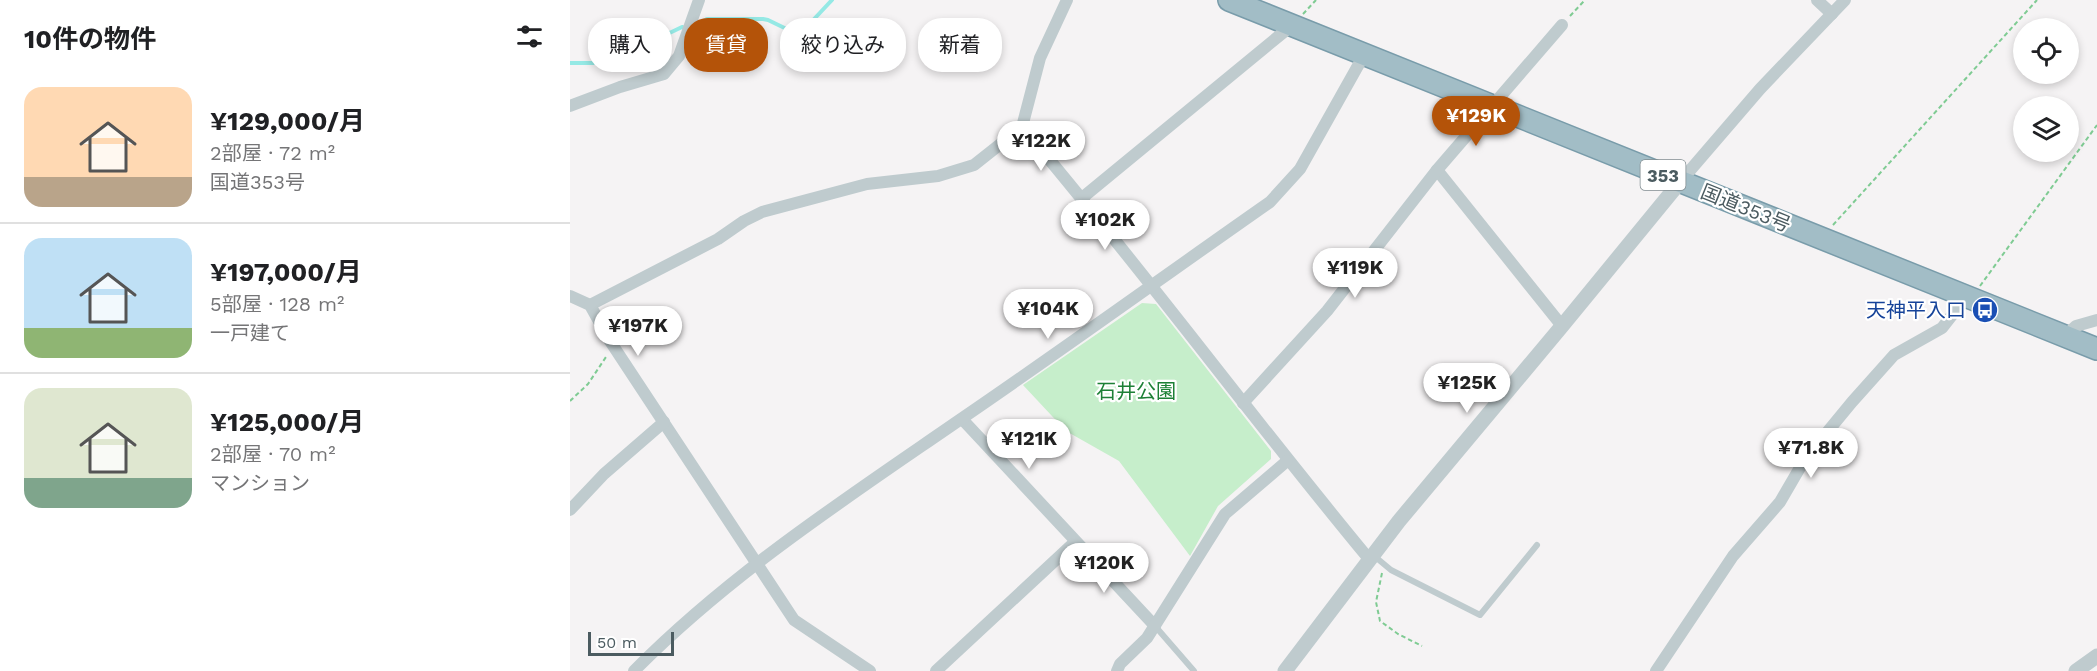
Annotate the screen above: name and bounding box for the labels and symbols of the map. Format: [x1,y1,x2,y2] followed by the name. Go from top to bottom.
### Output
[1434,96,1518,147] pin: ¥129K
[999,121,1083,172] pin: ¥122K
[1640,160,1686,190] road number: 353
[1697,179,1795,237] street label: 国道353号
[1063,200,1147,251] pin: ¥102K
[1313,248,1397,299] pin: ¥119K
[1006,289,1090,340] pin: ¥104K
[1970,295,2000,325] bus stop icon: 天神平入口
[1866,298,1966,322] place label: 天神平入口
[596,306,680,357] pin: ¥197K
[1425,363,1509,414] pin: ¥125K
[1096,379,1176,403] park label: 石井公園
[987,419,1071,470] pin: ¥121K
[1762,428,1860,479] pin: ¥71.8K
[1062,543,1146,594] pin: ¥120K
[588,629,674,656] scale bar

